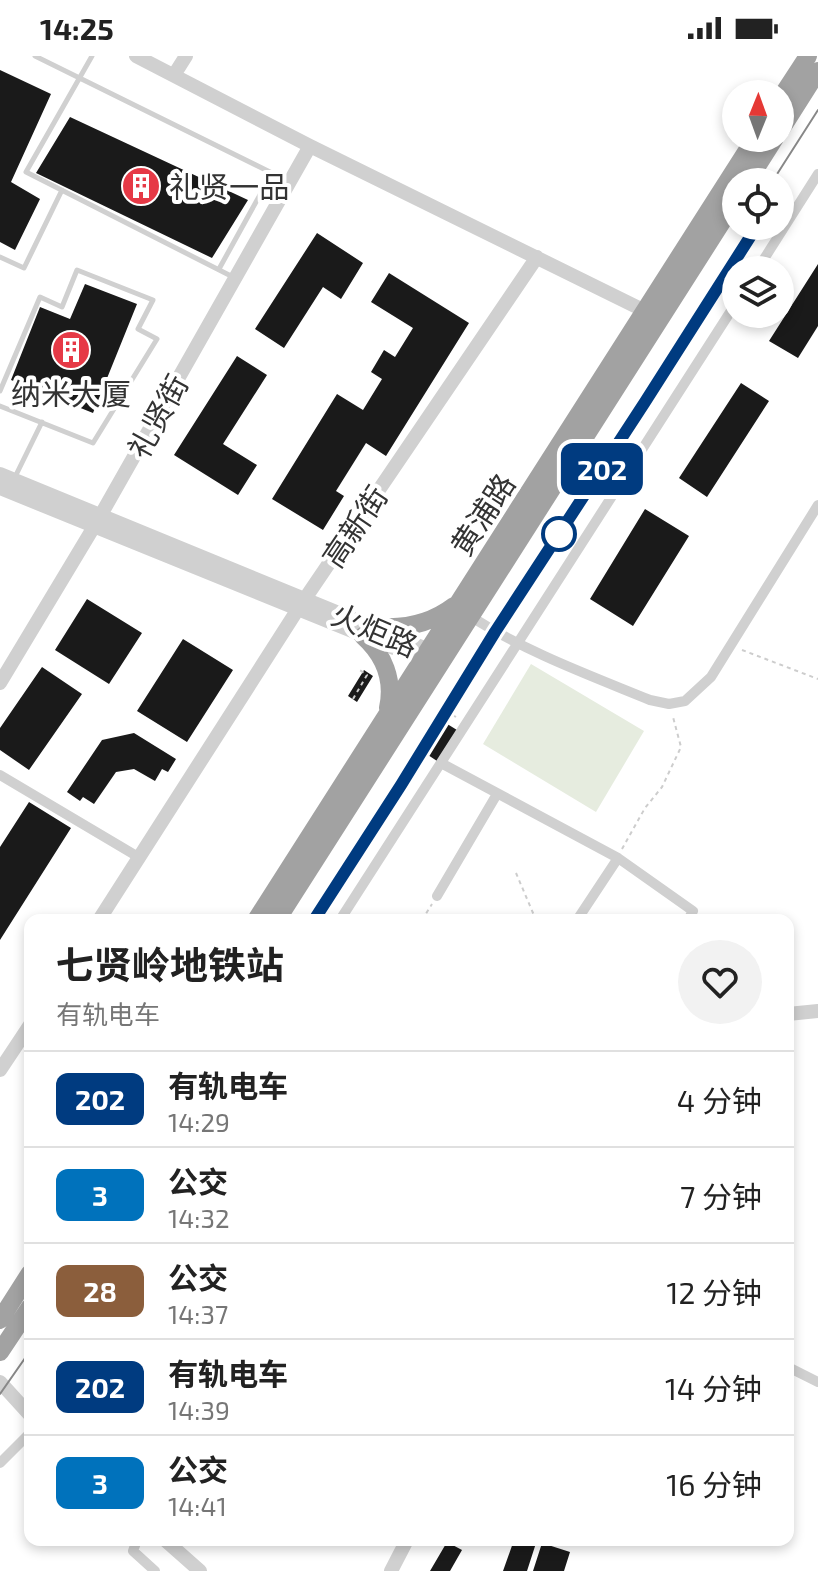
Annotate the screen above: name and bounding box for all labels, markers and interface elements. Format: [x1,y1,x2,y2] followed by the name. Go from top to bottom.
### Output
[40,10,114,46] text: 14:25
[722,80,794,152] north arrow
[722,80,794,328] map controls
[120,165,162,207] building icon: 礼贤一品
[169,168,289,204] place label: 礼贤一品
[722,168,794,240] button: locate
[722,256,794,328] button: layers
[50,329,92,371] building icon: 纳米大厦
[119,368,195,464] street label: 礼贤街
[11,375,131,411] place label: 纳米大厦
[556,443,648,495] line badge: 202
[577,452,627,486] text: 202
[442,466,522,562] street label: 黄浦路
[314,479,394,573] street label: 高新街
[542,517,576,551] unlabelled marker
[327,595,423,663] street label: 火炬路
[678,940,762,1024] button: heart
[56,941,284,987] text: 七贤岭地铁站
[56,998,160,1029] text: 有轨电车
[168,1067,288,1103] text: 有轨电车
[75,1082,125,1116] text: 202
[677,1082,762,1118] text: 4 分钟
[168,1106,230,1137] text: 14:29
[168,1163,228,1199] text: 公交
[92,1178,108,1212] text: 3
[680,1178,762,1214] text: 7 分钟
[168,1202,230,1233] text: 14:32
[168,1259,228,1295] text: 公交
[83,1274,117,1308] text: 28
[667,1274,762,1310] text: 12 分钟
[168,1298,228,1329] text: 14:37
[168,1355,288,1391] text: 有轨电车
[75,1370,125,1404] text: 202
[665,1370,762,1406] text: 14 分钟
[168,1394,230,1425] text: 14:39
[168,1451,228,1487] text: 公交
[92,1466,108,1500] text: 3
[666,1466,762,1502] text: 16 分钟
[168,1490,227,1521] text: 14:41

